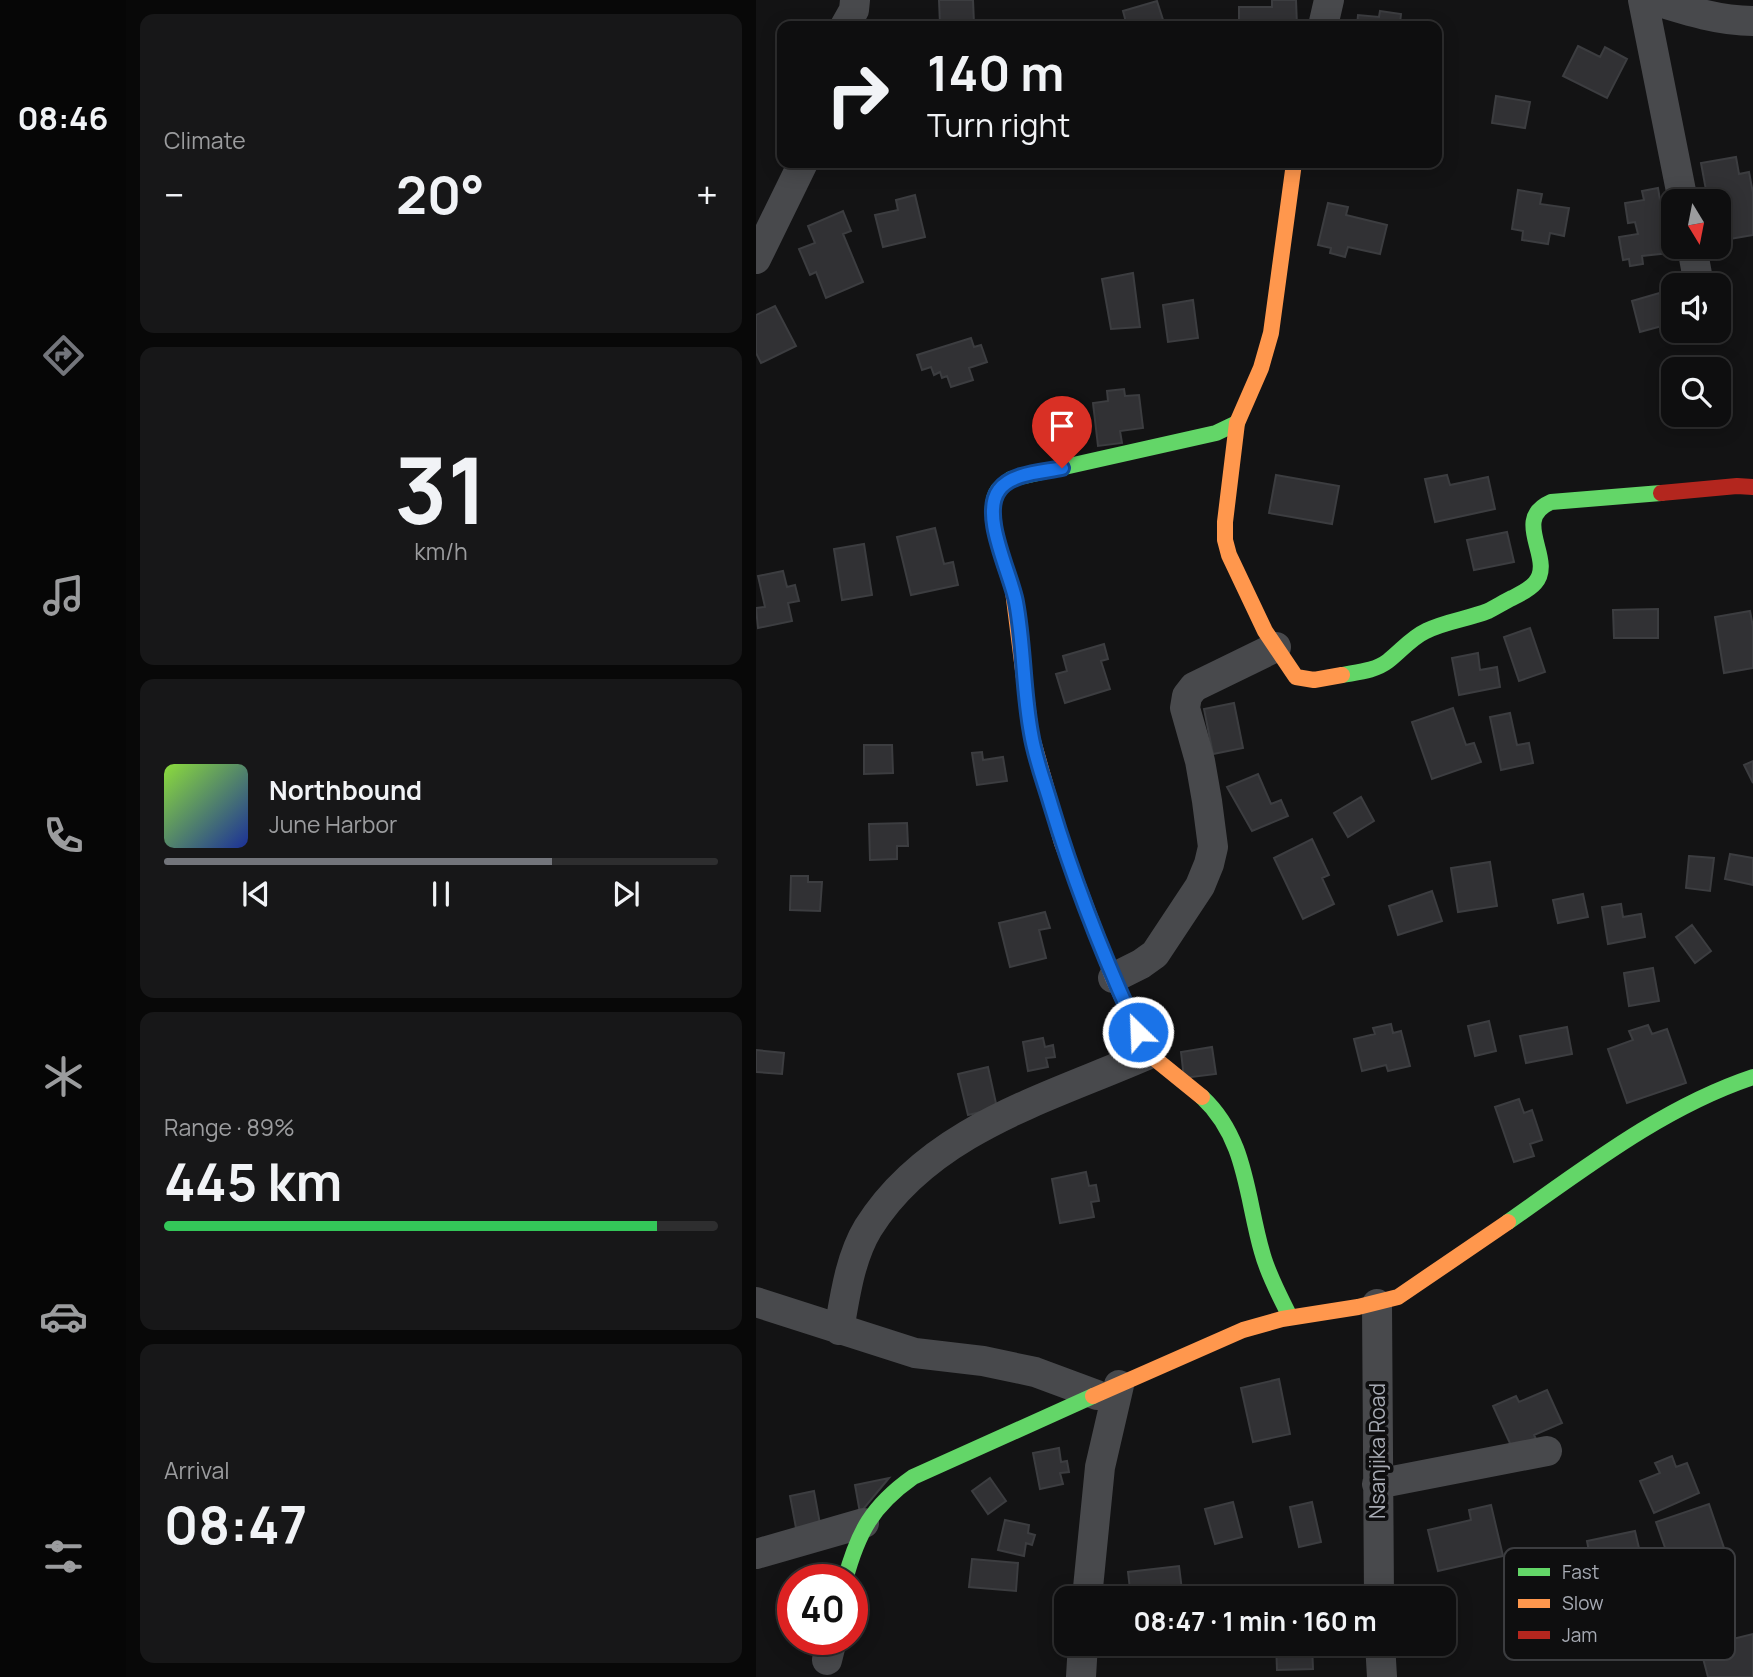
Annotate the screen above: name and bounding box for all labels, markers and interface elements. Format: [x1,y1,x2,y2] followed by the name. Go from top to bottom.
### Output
[927,39,1064,106] text: 140 m
[812,49,903,140] icon: right
[18,96,108,140] text: 08:46
[927,103,1070,147] text: Turn right
[164,124,246,156] text: Climate
[396,159,485,230] text: 20°
[164,168,185,220] text: −
[696,168,718,220] text: +
[1661,189,1731,259] north arrow
[1661,189,1731,427] map controls
[1661,273,1731,343] button: sound
[39,331,88,380] icon: directions
[1661,357,1731,427] button: search
[1032,396,1092,468] pin
[1043,407,1081,445] icon: arrive
[395,427,487,551] text: 31
[414,535,468,567] text: km/h
[39,571,88,620] icon: music
[269,772,422,808] text: Northbound
[269,808,397,840] text: June Harbor
[39,811,88,860] icon: phone
[237,875,275,913] icon: previous
[422,875,460,913] icon: pause
[607,875,645,913] icon: next
[1101,995,1175,1069] position arrow
[39,1052,88,1101] icon: climate
[164,1111,295,1143] text: Range · 89%
[164,1146,342,1217] text: 445 km
[39,1292,88,1341] icon: car
[1363,1383,1391,1519] street label: Nsanjika Road
[164,1454,230,1486] text: Arrival
[164,1489,307,1560] text: 08:47
[39,1532,88,1581] icon: filters
[1504,1548,1735,1660] legend
[1562,1559,1599,1585] text: Fast
[777,1564,868,1655] speed limit sign: 40
[1562,1590,1604,1616] text: Slow
[1133,1603,1377,1639] text: 08:47 · 1 min · 160 m
[1562,1622,1597,1648] text: Jam

